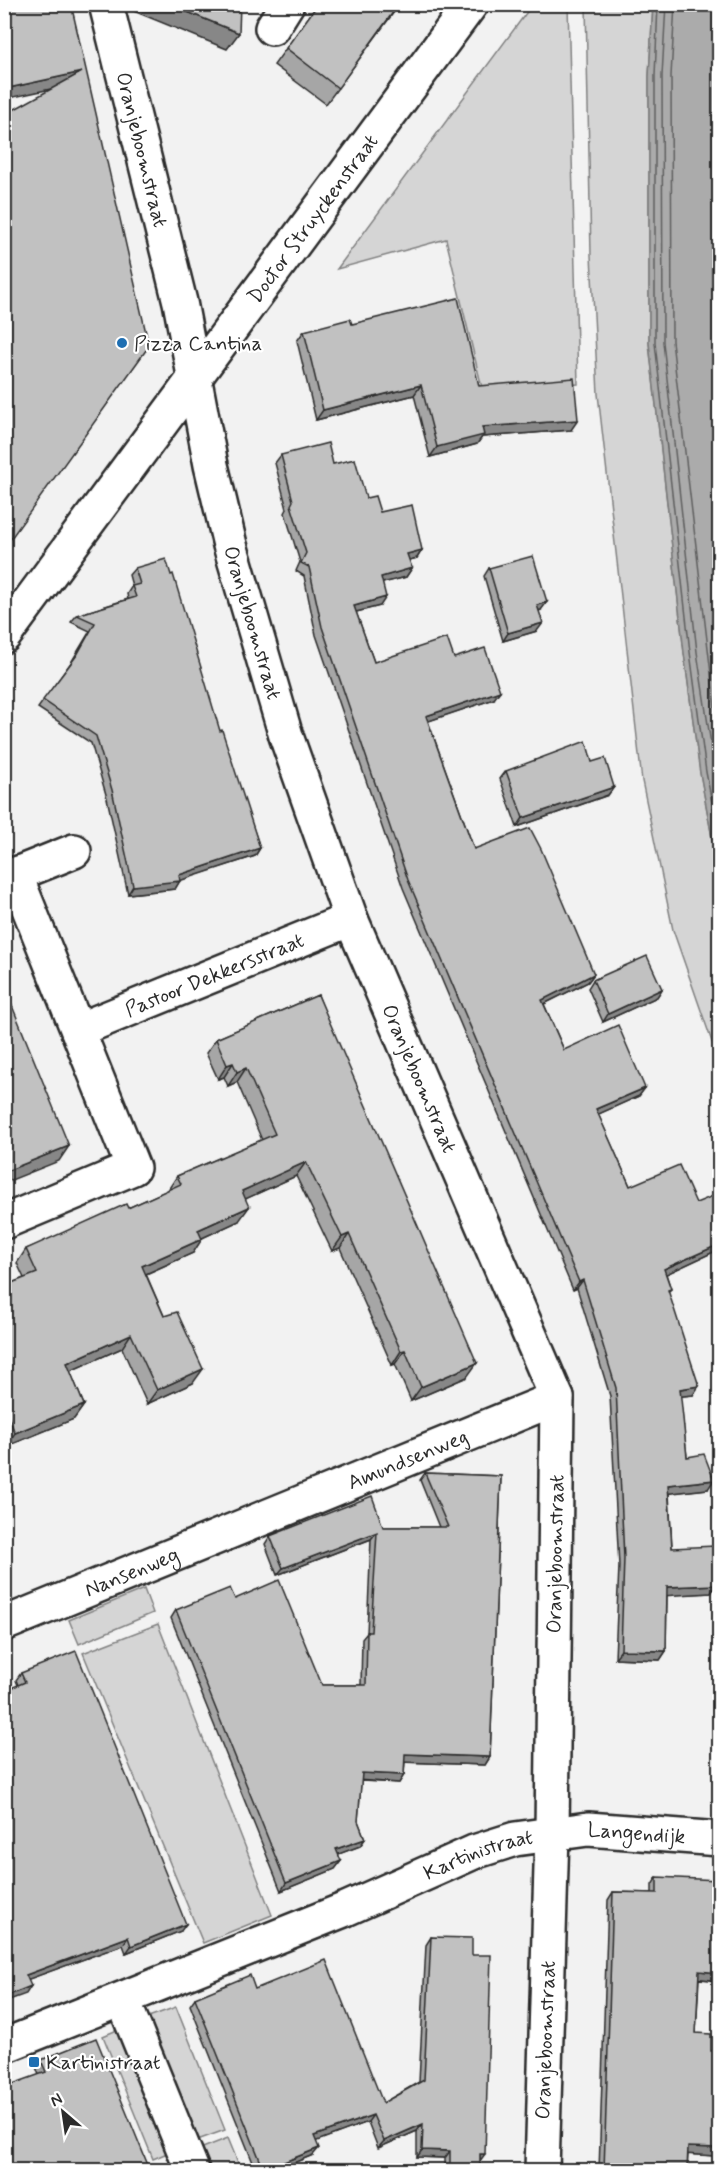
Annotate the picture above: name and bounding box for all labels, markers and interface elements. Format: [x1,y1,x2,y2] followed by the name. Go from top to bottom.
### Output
[108,69,174,231] street label: Oranjeboomstraat
[241,129,385,310] street label: Doctor Struyckenstraat
[134,330,262,358] place label: Pizza Cantina
[115,336,129,350] marker: Pizza Cantina
[216,543,288,703] street label: Oranjeboomstraat
[121,927,308,1024] street label: Pastoor Dekkersstraat
[374,1000,463,1158] street label: Oranjeboomstraat
[343,1423,473,1497] street label: Amundsenweg
[541,1474,571,1634] street label: Oranjeboomstraat
[81,1541,184,1604] street label: Nansenweg
[587,1816,687,1851] street label: Langendijk
[419,1824,535,1888] street label: Kartinistraat
[529,1960,563,2120] street label: Oranjeboomstraat
[46,2049,161,2077] place label: Kartinistraat
[27,2055,41,2069] marker: Kartinistraat
[33,2082,93,2142] north arrow
[47,2088,66,2112] text: N

